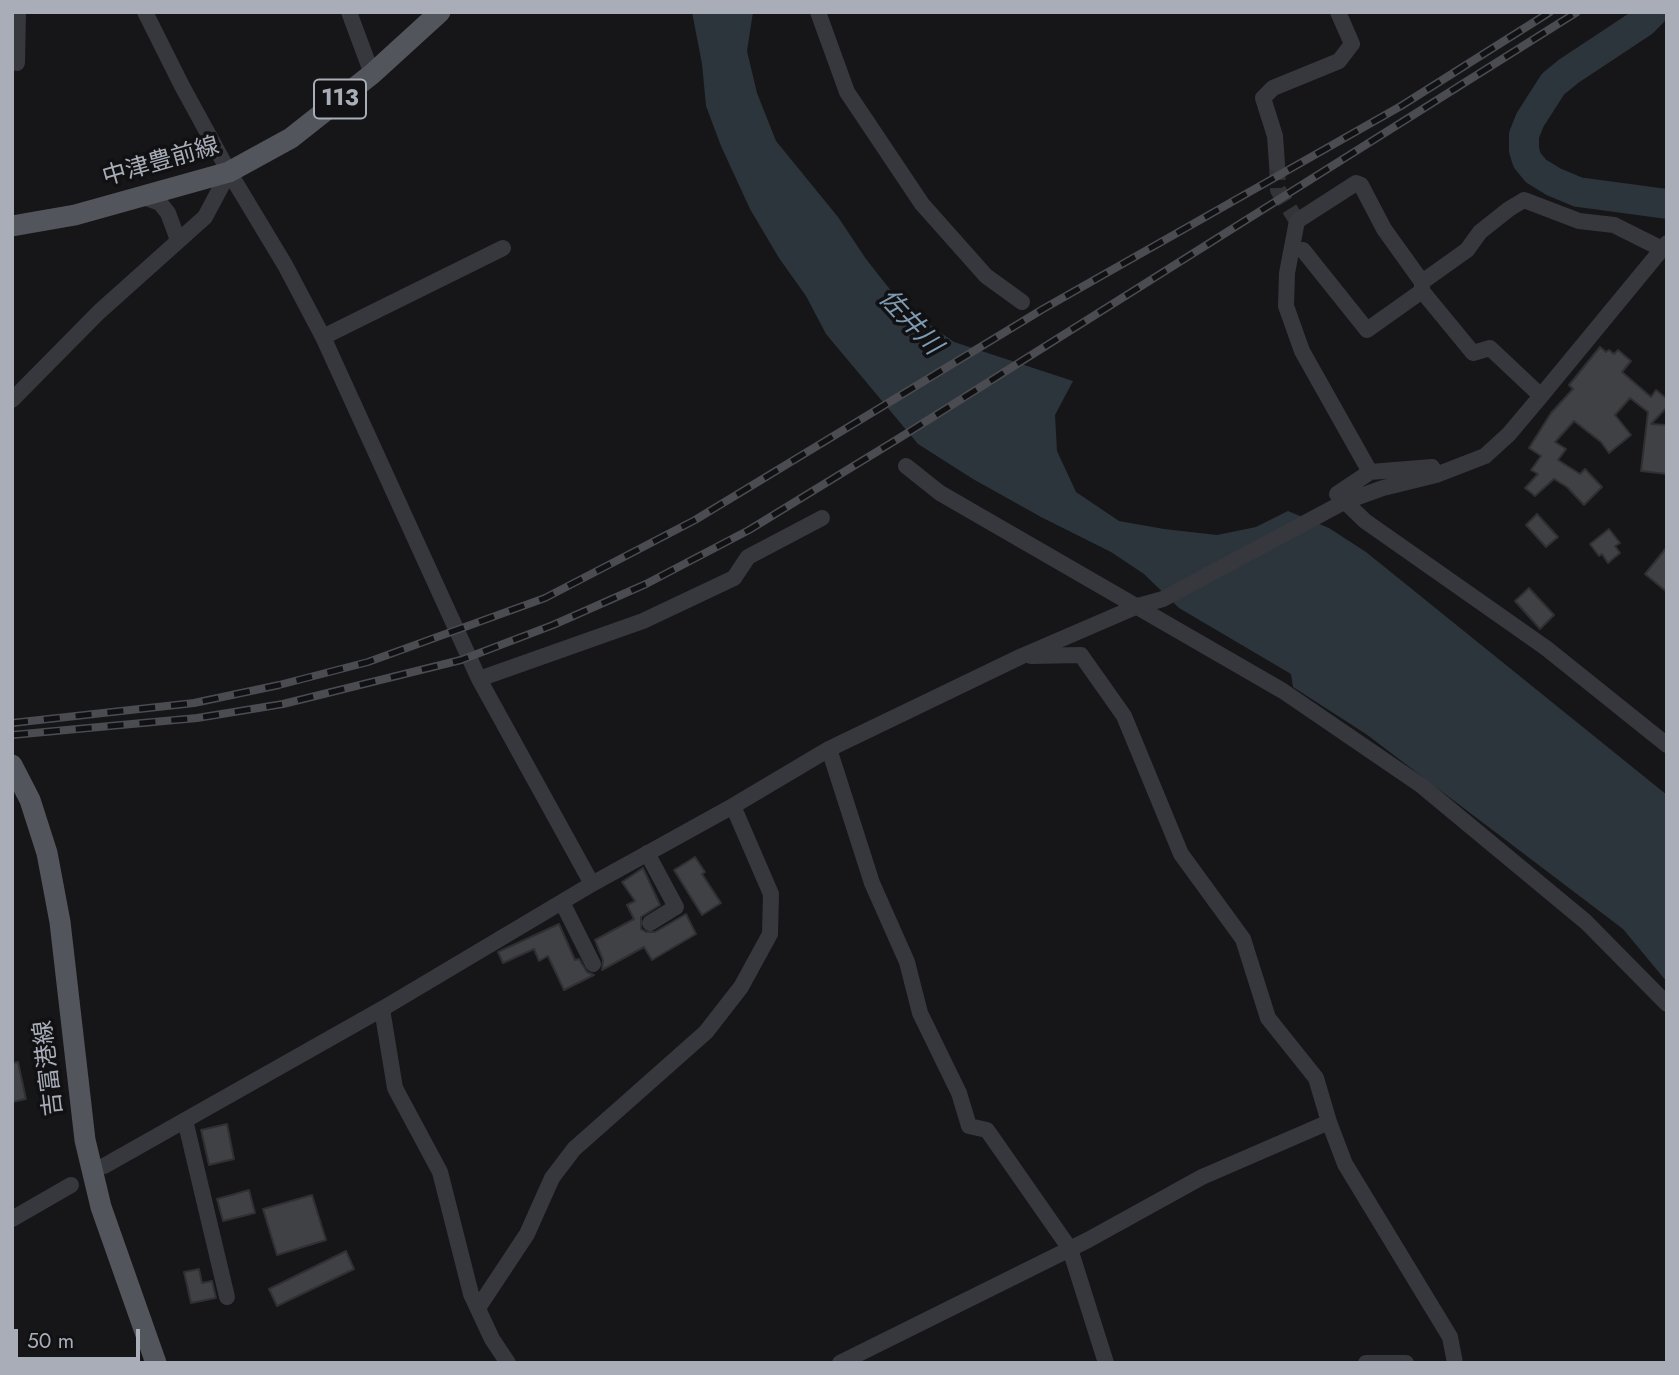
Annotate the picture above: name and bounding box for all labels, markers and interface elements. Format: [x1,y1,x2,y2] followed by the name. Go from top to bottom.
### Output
[314,80,366,118] road number: 113
[99,133,223,193] street label: 中津豊前線
[871,284,947,362] water label: 佐井川
[30,1019,70,1117] street label: 吉富港線
[18,1316,144,1360] scale bar
[27,1326,74,1356] text: 50 m

